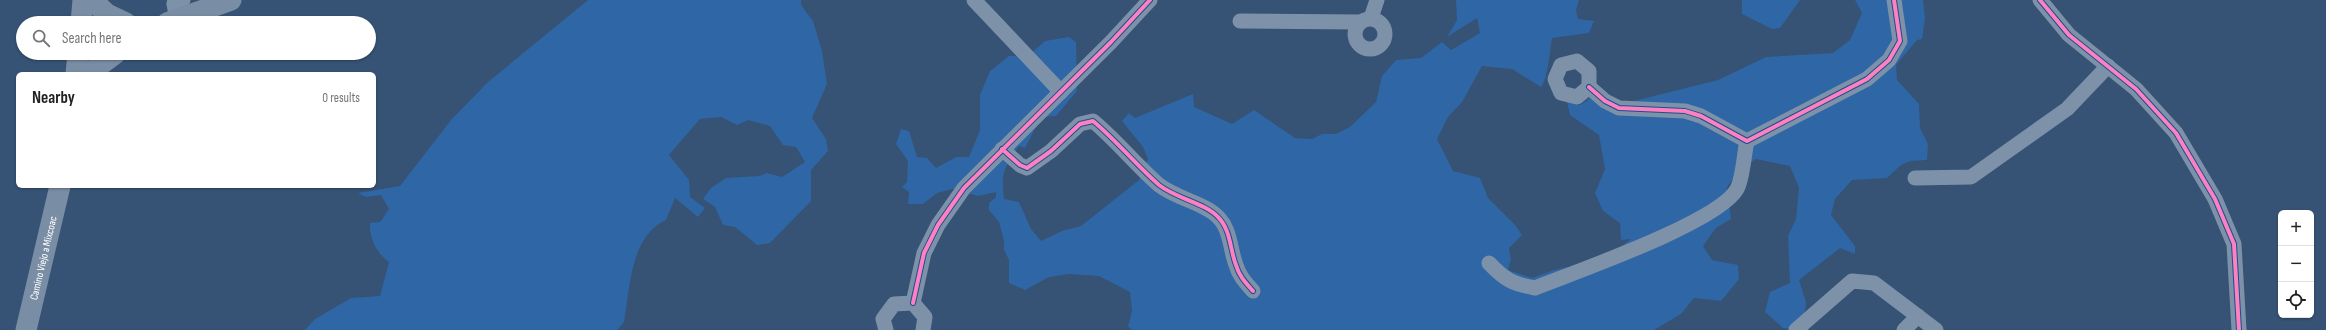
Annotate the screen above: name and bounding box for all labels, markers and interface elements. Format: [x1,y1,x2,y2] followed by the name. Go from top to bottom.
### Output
[16,16,376,60] search box
[30,27,52,49] icon: search
[62,29,122,48] text: Search here
[32,88,75,108] text: Nearby
[322,90,360,106] text: 0 results
[2278,210,2314,318] map controls
[2278,210,2314,246] button: +
[27,215,59,301] street label: Camino Viejo a Mixcoac
[2278,246,2314,282] button: −
[2278,282,2314,318] button: locate

